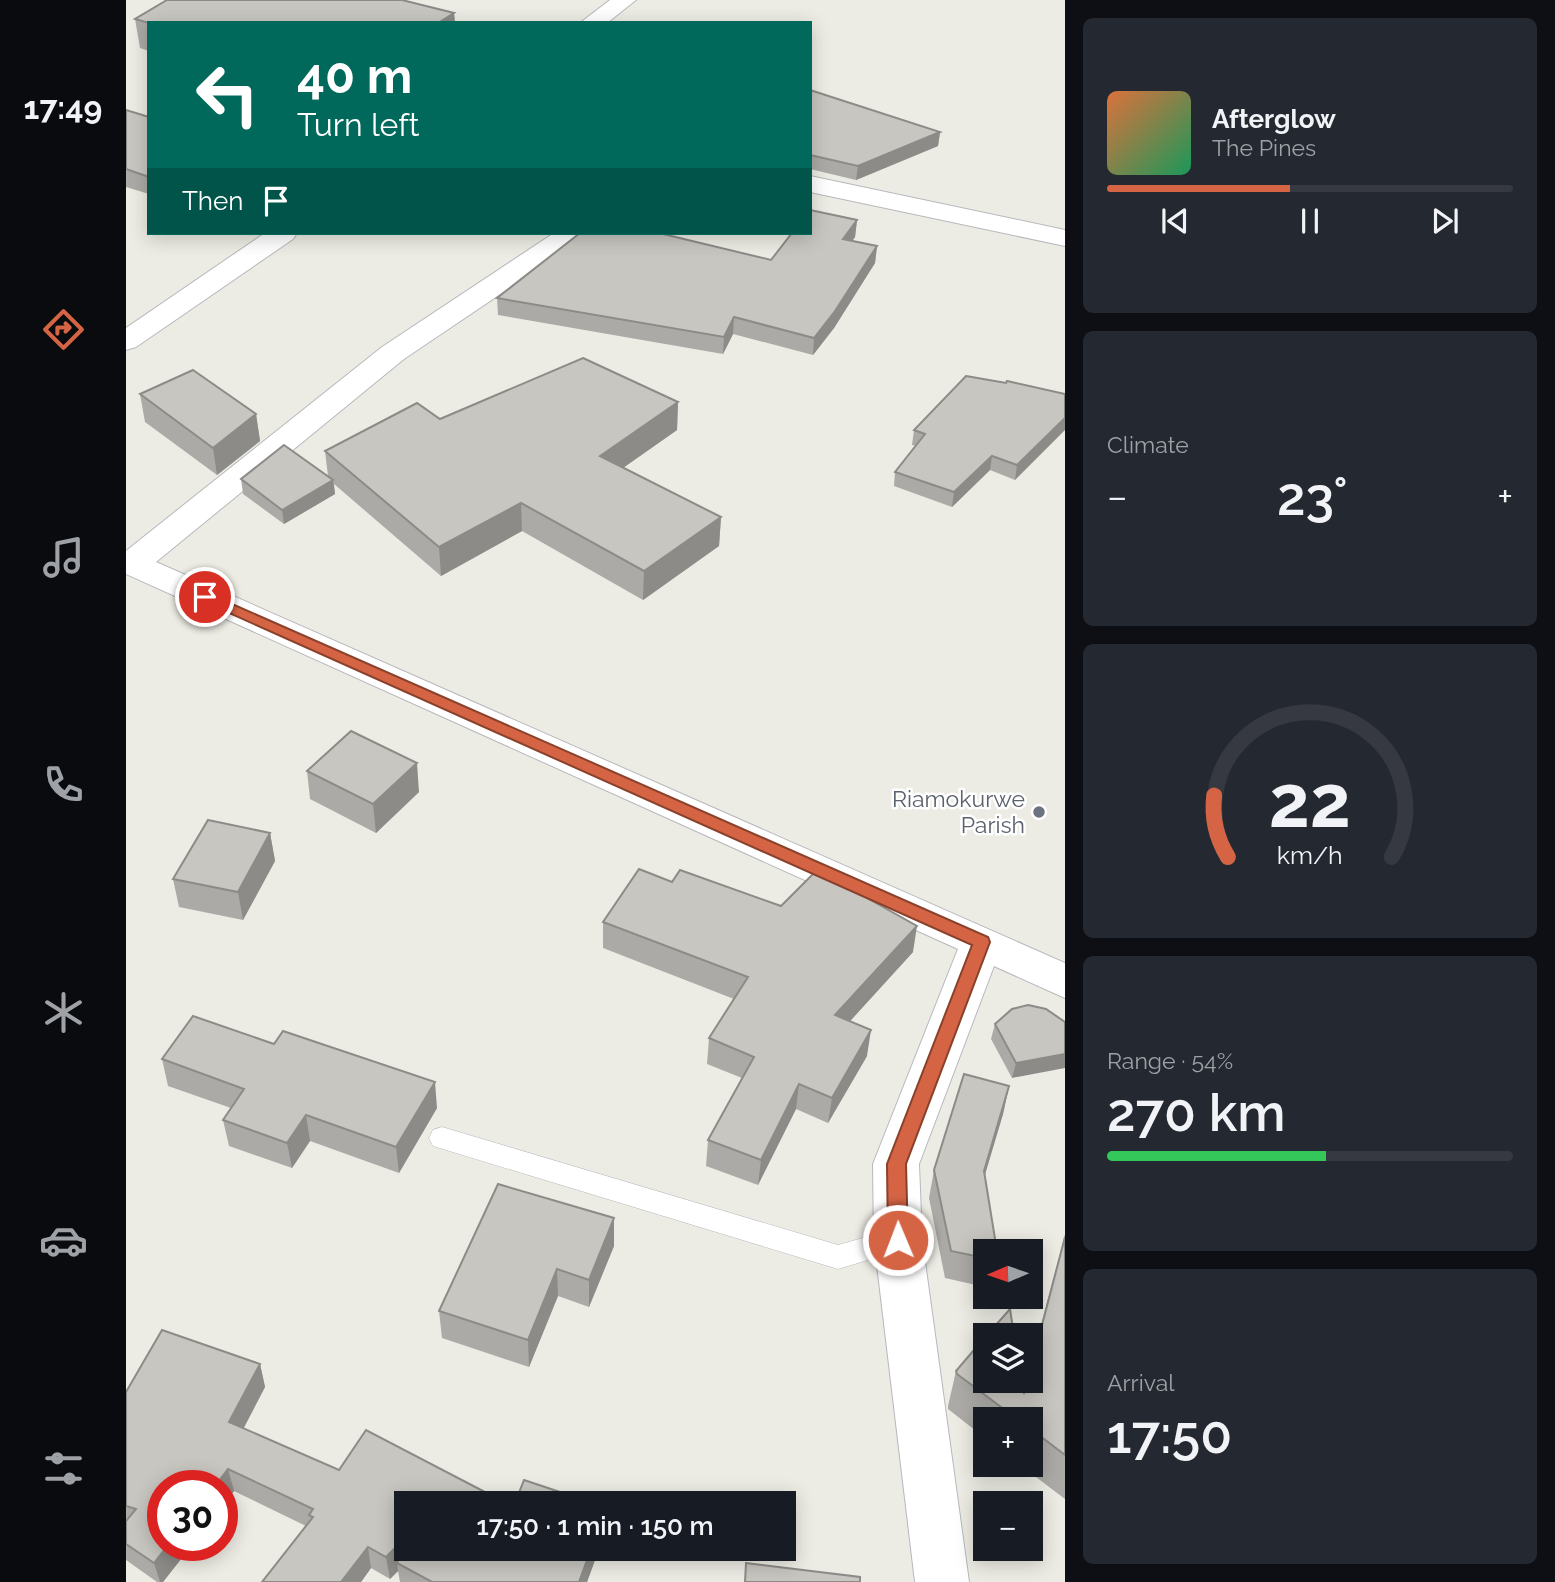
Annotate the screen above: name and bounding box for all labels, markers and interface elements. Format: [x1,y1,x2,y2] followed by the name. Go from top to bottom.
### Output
[297,47,412,104] text: 40 m
[182,49,273,140] icon: left
[24,89,102,126] text: 17:49
[1212,104,1336,134] text: Afterglow
[297,106,419,143] text: Turn left
[1212,134,1316,161] text: The Pines
[257,182,295,220] icon: arrive
[182,186,243,216] text: Then
[1156,202,1194,240] icon: previous
[1291,202,1329,240] icon: pause
[1426,202,1464,240] icon: next
[39,305,88,354] icon: directions
[1107,431,1189,458] text: Climate
[1277,466,1348,527] text: 23°
[1107,474,1127,519] text: −
[1497,474,1513,519] text: +
[39,533,88,582] icon: music
[175,567,235,627] pin
[186,578,224,616] icon: arrive
[1269,759,1351,844] text: 22
[39,760,88,809] icon: phone
[892,785,1025,838] place label: Riamokurwe Parish
[1031,804,1047,820] marker: Riamokurwe Parish
[1277,840,1343,870] text: km/h
[39,988,88,1037] icon: climate
[1107,1047,1233,1074] text: Range · 54%
[1107,1082,1286,1143] text: 270 km
[861,1203,935,1277] position arrow
[39,1216,88,1265] icon: car
[973,1239,1043,1309] north arrow
[973,1239,1043,1561] map controls
[973,1323,1043,1393] button: layers
[1107,1369,1174,1396] text: Arrival
[1107,1404,1232,1465] text: 17:50
[973,1407,1043,1477] button: +
[39,1444,88,1493] icon: filters
[147,1470,238,1561] speed limit sign: 30
[973,1491,1043,1561] button: −
[477,1511,714,1541] text: 17:50 · 1 min · 150 m

